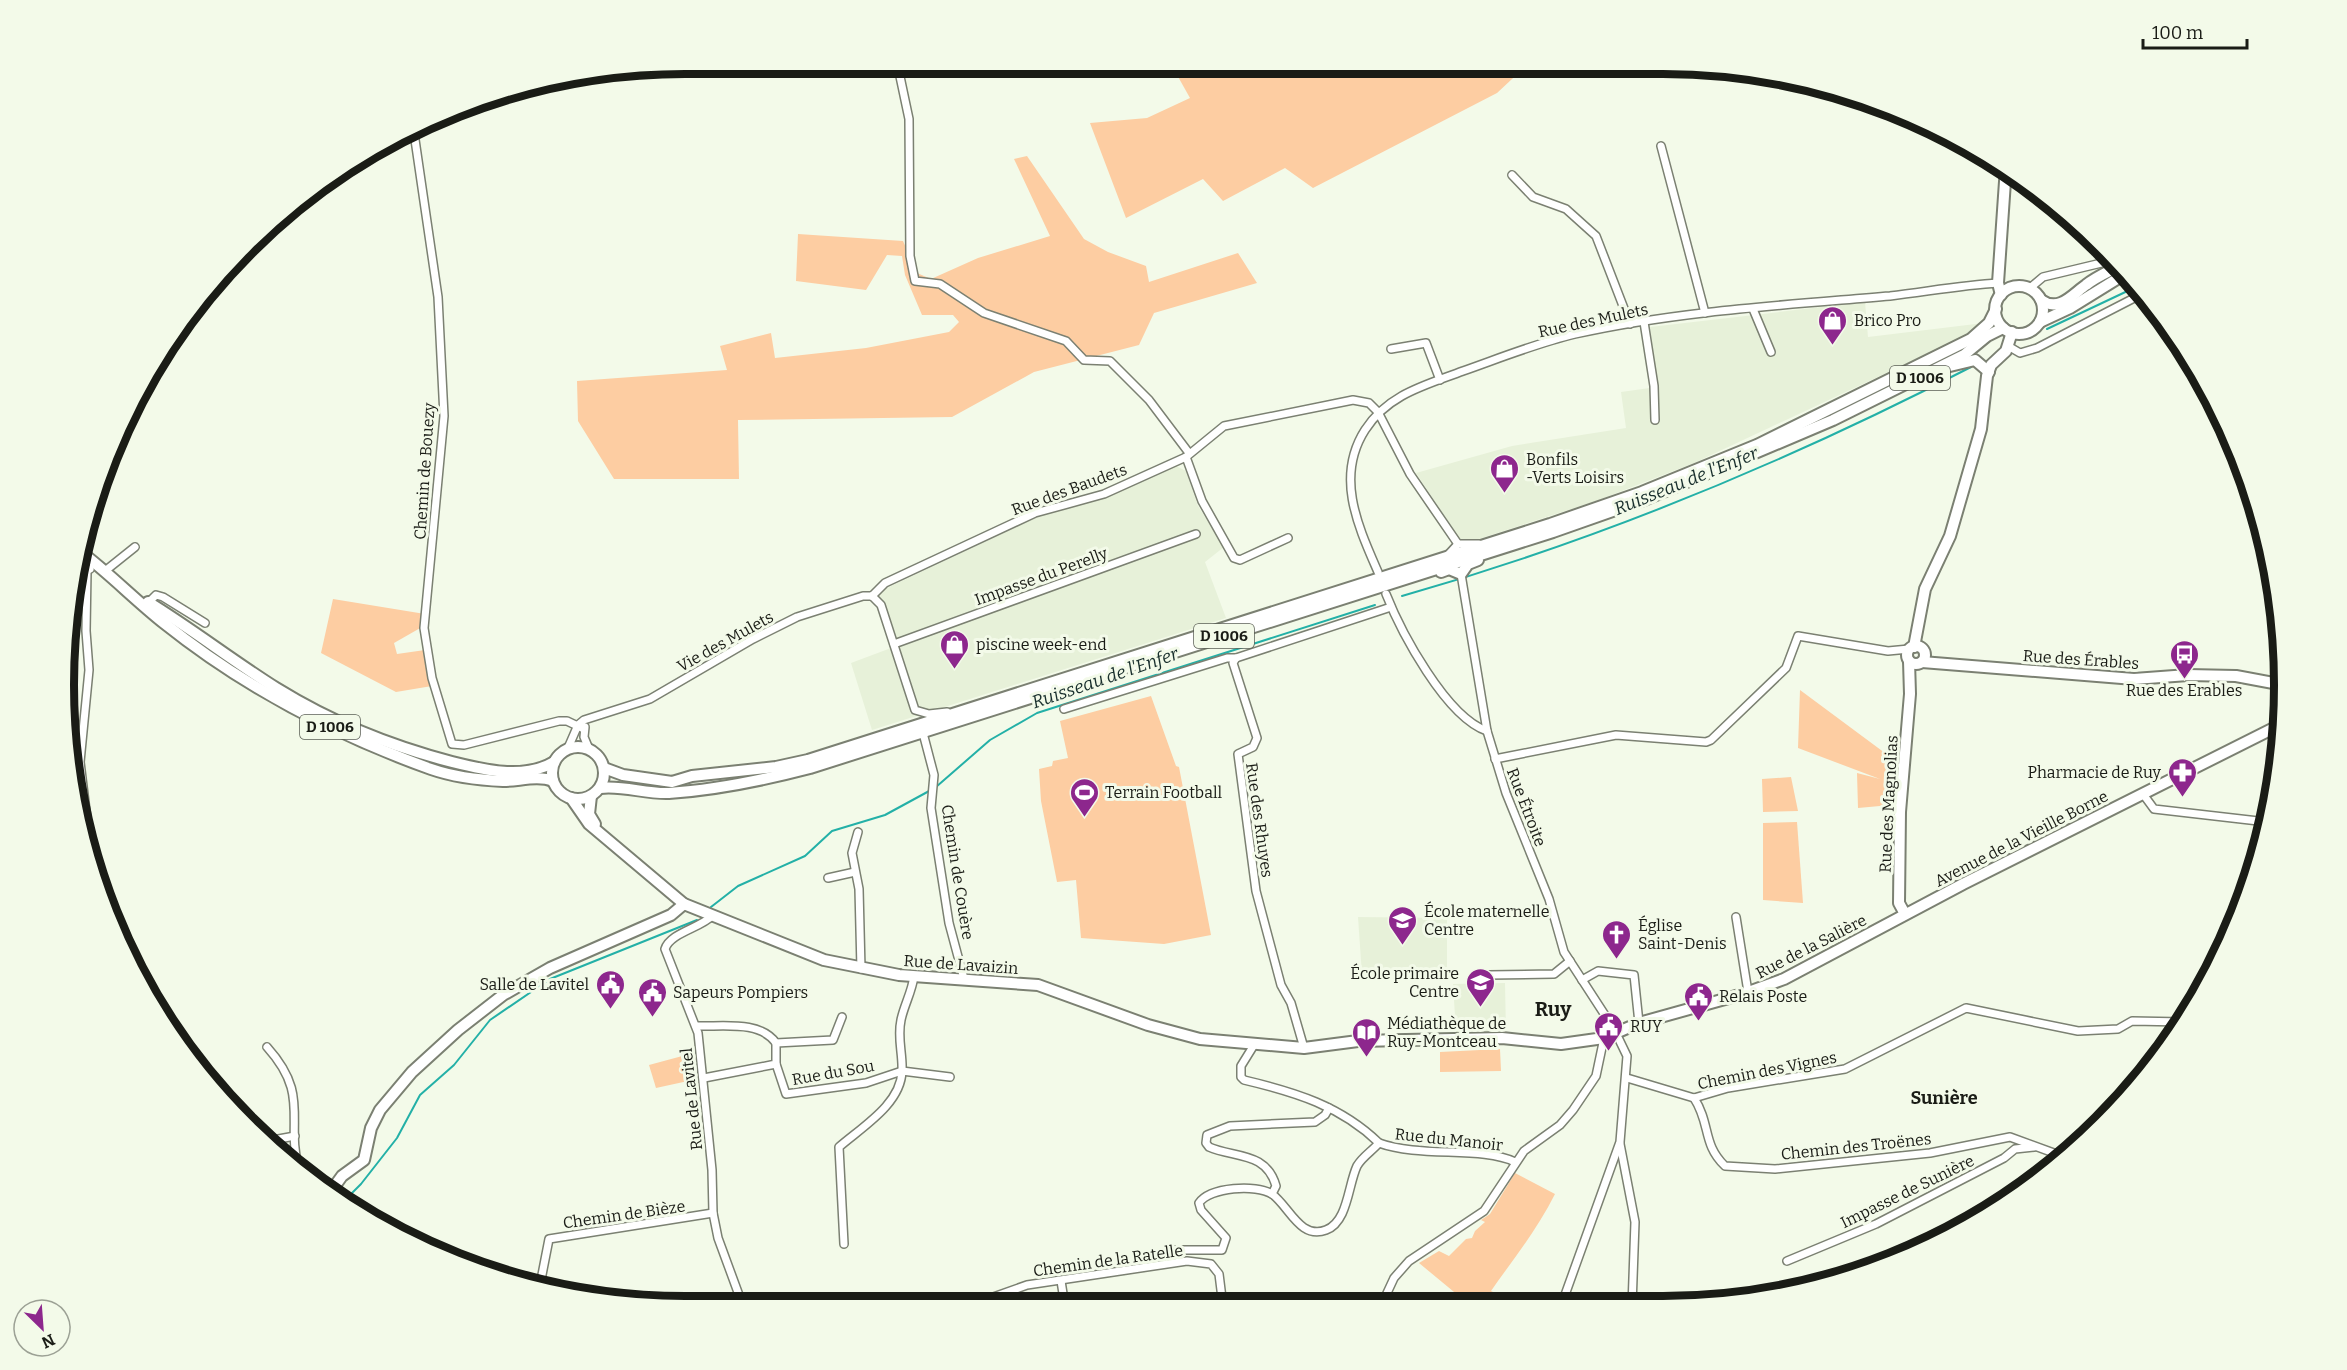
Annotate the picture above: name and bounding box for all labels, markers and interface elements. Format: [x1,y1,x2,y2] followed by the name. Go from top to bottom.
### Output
[2143,12,2246,50] scale bar
[2152,22,2203,44] text: 100 m
[1536,300,1650,341] street label: Rue des Mulets
[1817,304,1849,346] shop icon: Brico Pro
[1854,311,1921,330] place label: Brico Pro
[1890,366,1950,390] road number: D 1006
[410,401,439,540] street label: Chemin de Bouezy
[1611,442,1762,520] water label: Ruisseau de l'Enfer
[1526,450,1624,487] place label: Bonfils -Verts Loisirs
[1489,452,1521,494] shop icon: Bonfils -Verts Loisirs
[1009,460,1129,519] street label: Rue des Baudets
[972,543,1111,609] street label: Impasse du Perelly
[674,607,777,676] street label: Vie des Mulets
[1194,624,1254,648] road number: D 1006
[939,628,971,670] shop icon: piscine week-end
[976,635,1107,654] place label: piscine week-end
[2168,638,2200,680] bus stop icon: Rue des Erables
[1029,642,1182,713] water label: Ruisseau de l'Enfer
[2022,645,2140,673] street label: Rue des Érables
[2126,681,2242,700] place label: Rue des Erables
[300,715,360,739] road number: D 1006
[1875,735,1902,873] street label: Rue des Magnolias
[2166,756,2198,798] pharmacy icon: Pharmacie de Ruy
[1242,761,1277,879] street label: Rue des Rhuyes
[2028,763,2162,782] place label: Pharmacie de Ruy
[1503,765,1551,849] street label: Rue Étroite
[1068,776,1100,818] sports icon: Terrain Football
[1105,783,1222,802] place label: Terrain Football
[1931,786,2111,891] street label: Avenue de la Vieille Borne
[937,803,978,941] street label: Chemin de Couère
[1424,901,1549,939] place label: École maternelle Centre
[1387,904,1419,946] school or university icon: École maternelle Centre
[1753,910,1870,982] street label: Rue de la Salière
[1638,915,1727,953] place label: Église Saint-Denis
[1601,918,1633,960] church icon: Église Saint-Denis
[903,951,1019,978] street label: Rue de Lavaizin
[1350,963,1459,1001] place label: École primaire Centre
[1464,966,1496,1008] school or university icon: École primaire Centre
[594,968,626,1010] public building icon: Salle de Lavitel
[479,975,589,994] place label: Salle de Lavitel
[636,976,668,1018] public building icon: Sapeurs Pompiers
[1682,980,1714,1022] public building icon: Relais Poste
[673,983,808,1002] place label: Sapeurs Pompiers
[1719,987,1807,1006] place label: Relais Poste
[1535,997,1572,1021] district label: Ruy
[1593,1010,1625,1052] public building icon: RUY
[1387,1014,1506,1051] place label: Médiathèque de Ruy-Montceau
[1350,1016,1382,1058] library icon: Médiathèque de Ruy-Montceau
[1630,1017,1663,1036] place label: RUY
[677,1047,706,1151] street label: Rue de Lavitel
[1696,1048,1838,1093] street label: Chemin des Vignes
[790,1056,876,1089] street label: Rue du Sou
[1910,1087,1978,1109] district label: Sunière
[1394,1124,1504,1155] street label: Rue du Manoir
[1780,1129,1932,1164] street label: Chemin des Troënes
[1837,1151,1977,1232] street label: Impasse de Sunière
[562,1197,686,1232] street label: Chemin de Bièze
[1032,1241,1184,1280] street label: Chemin de la Ratelle
[12,1298,72,1358] north arrow
[39,1330,58,1352] text: N

